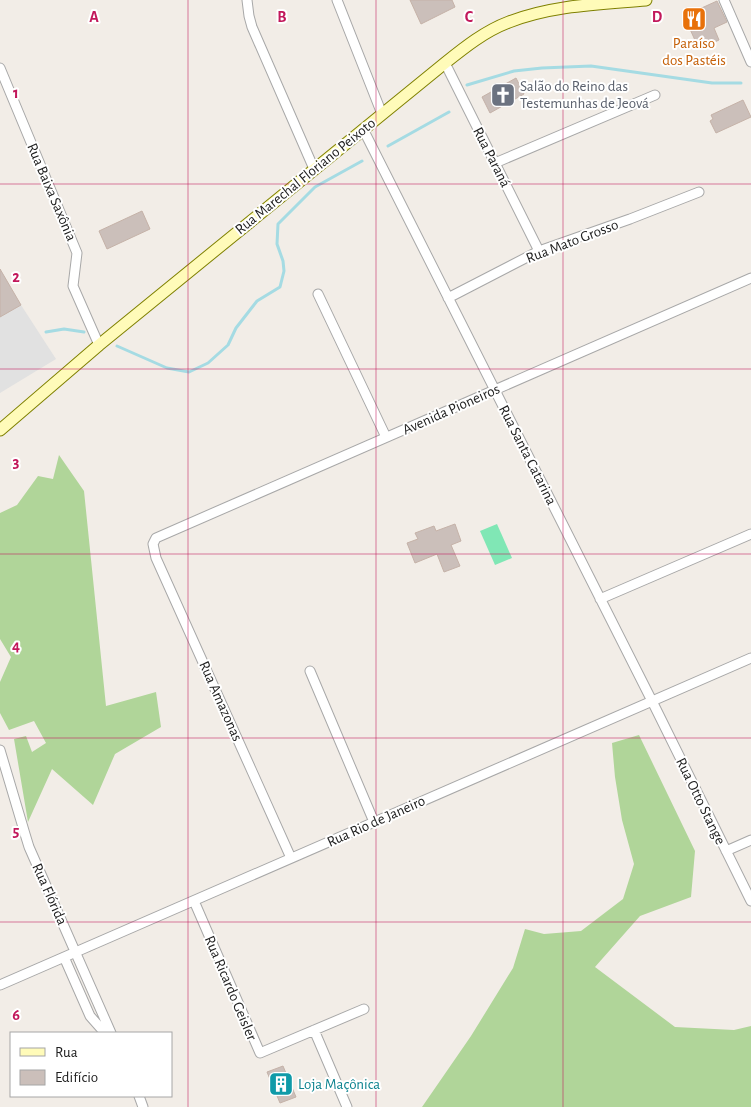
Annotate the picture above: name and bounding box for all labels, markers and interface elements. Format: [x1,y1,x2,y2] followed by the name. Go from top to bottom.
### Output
[681,6,707,32] restaurant icon: Paraíso dos Pastéis
[89,9,99,25] text: A
[277,9,287,25] text: B
[465,9,474,25] text: C
[652,9,663,25] text: D
[662,36,726,68] place label: Paraíso dos Pastéis
[520,79,649,111] place label: Salão do Reino das Testemunhas de Jeová
[490,82,516,108] church icon: Salão do Reino das Testemunhas de Jeová
[13,85,19,101] text: 1
[232,115,378,237] street label: Rua Marechal Floriano Peixoto
[470,125,513,190] street label: Rua Paraná
[24,141,79,243] street label: Rua Baixa Saxônia
[524,217,620,266] street label: Rua Mato Grosso
[12,269,20,285] text: 2
[400,381,502,438] street label: Avenida Pioneiros
[496,403,559,508] street label: Rua Santa Catarina
[13,454,20,470] text: 3
[12,638,20,654] text: 4
[196,659,245,744] street label: Rua Amazonas
[673,755,728,847] street label: Rua Otto Stange
[325,793,428,850] street label: Rua Rio de Janeiro
[13,823,20,839] text: 5
[29,861,70,927] street label: Rua Flórida
[202,934,259,1043] street label: Rua Ricardo Geisler
[12,1007,20,1023] text: 6
[10,1032,172,1097] legend
[55,1045,78,1060] text: Rua
[55,1070,98,1085] text: Edifício
[268,1071,294,1097] building icon: Loja Maçônica
[298,1077,380,1092] place label: Loja Maçônica

